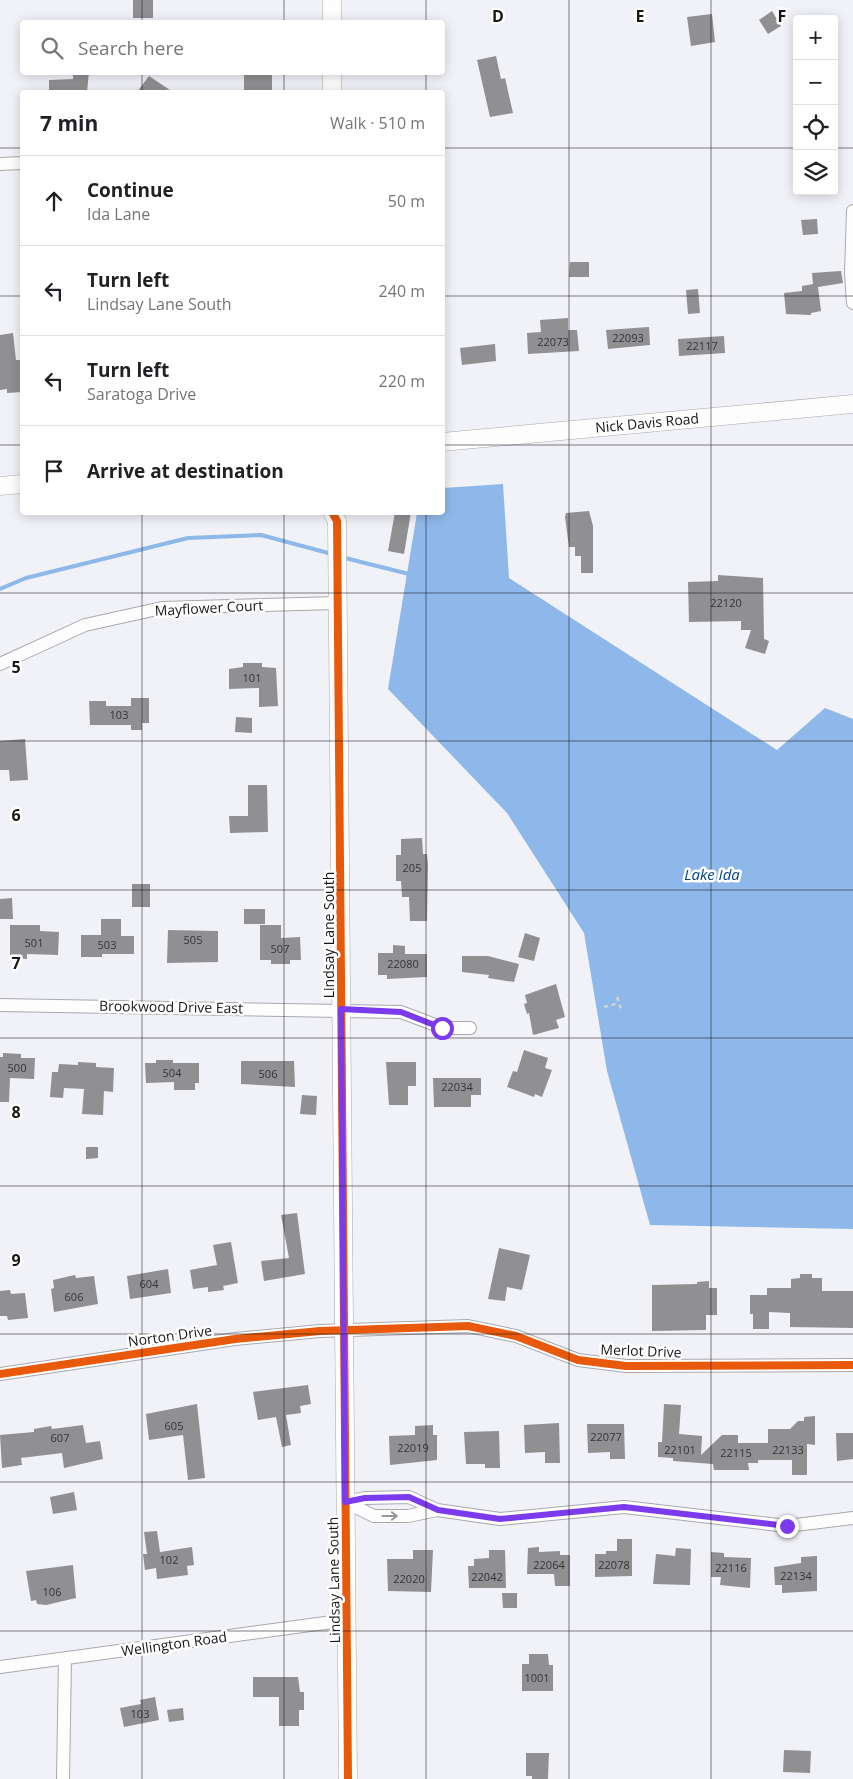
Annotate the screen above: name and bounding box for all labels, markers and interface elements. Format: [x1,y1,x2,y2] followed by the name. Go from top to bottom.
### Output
[492,5,504,27] text: D
[636,5,645,27] text: E
[778,5,786,27] text: F
[793,15,838,195] map controls
[793,15,838,60] button: +
[20,20,445,75] search box
[38,34,66,62] icon: search
[78,35,184,61] text: Search here
[793,60,838,105] button: −
[793,105,838,150] button: locate
[40,109,98,137] text: 7 min
[330,112,425,134] text: Walk · 510 m
[793,150,838,195] button: layers
[87,177,174,203] text: Continue
[40,187,68,215] icon: ahead
[388,190,425,212] text: 50 m
[87,203,150,225] text: Ida Lane
[87,267,169,293] text: Turn left
[40,277,68,305] icon: left
[379,280,425,302] text: 240 m
[87,293,232,315] text: Lindsay Lane South
[612,330,644,345] house number: 22093
[537,334,569,349] house number: 22073
[686,338,718,353] house number: 22117
[87,357,169,383] text: Turn left
[40,367,68,395] icon: left
[379,370,425,392] text: 220 m
[87,383,196,405] text: Saratoga Drive
[594,408,700,437] street label: Nick Davis Road
[40,457,68,485] icon: arrive
[87,458,284,484] text: Arrive at destination
[154,595,264,620] street label: Mayflower Court
[710,595,742,610] house number: 22120
[11,656,21,678] text: 5
[243,670,261,685] house number: 101
[110,707,128,722] house number: 103
[11,804,21,826] text: 6
[403,860,421,875] house number: 205
[684,864,740,884] water label: Lake Ida
[319,872,338,998] street label: Lindsay Lane South
[184,932,202,947] house number: 505
[25,935,43,950] house number: 501
[98,937,116,952] house number: 503
[271,941,289,956] house number: 507
[11,952,21,974] text: 7
[387,956,419,971] house number: 22080
[99,996,243,1017] street label: Brookwood Drive East
[431,1017,454,1040] route start
[8,1060,26,1075] house number: 500
[163,1065,182,1080] house number: 504
[259,1066,277,1081] house number: 506
[441,1079,473,1094] house number: 22034
[11,1101,21,1123] text: 8
[11,1249,21,1271] text: 9
[140,1276,159,1291] house number: 604
[65,1289,83,1304] house number: 606
[127,1320,213,1351] street label: Norton Drive
[600,1340,682,1361] street label: Merlot Drive
[165,1418,183,1433] house number: 605
[590,1429,622,1444] house number: 22077
[51,1430,69,1445] house number: 607
[397,1440,429,1455] house number: 22019
[664,1442,696,1457] house number: 22101
[772,1442,804,1457] house number: 22133
[720,1445,752,1460] house number: 22115
[382,1511,398,1521] one-way arrow
[776,1515,799,1538] route end
[323,1517,344,1643] street label: Lindsay Lane South
[160,1552,178,1567] house number: 102
[533,1557,565,1572] house number: 22064
[598,1557,630,1572] house number: 22078
[715,1560,747,1575] house number: 22116
[780,1568,812,1583] house number: 22134
[471,1569,503,1584] house number: 22042
[393,1571,425,1586] house number: 22020
[43,1584,61,1599] house number: 106
[120,1627,228,1660] street label: Wellington Road
[524,1670,550,1685] house number: 1001
[131,1706,149,1721] house number: 103

